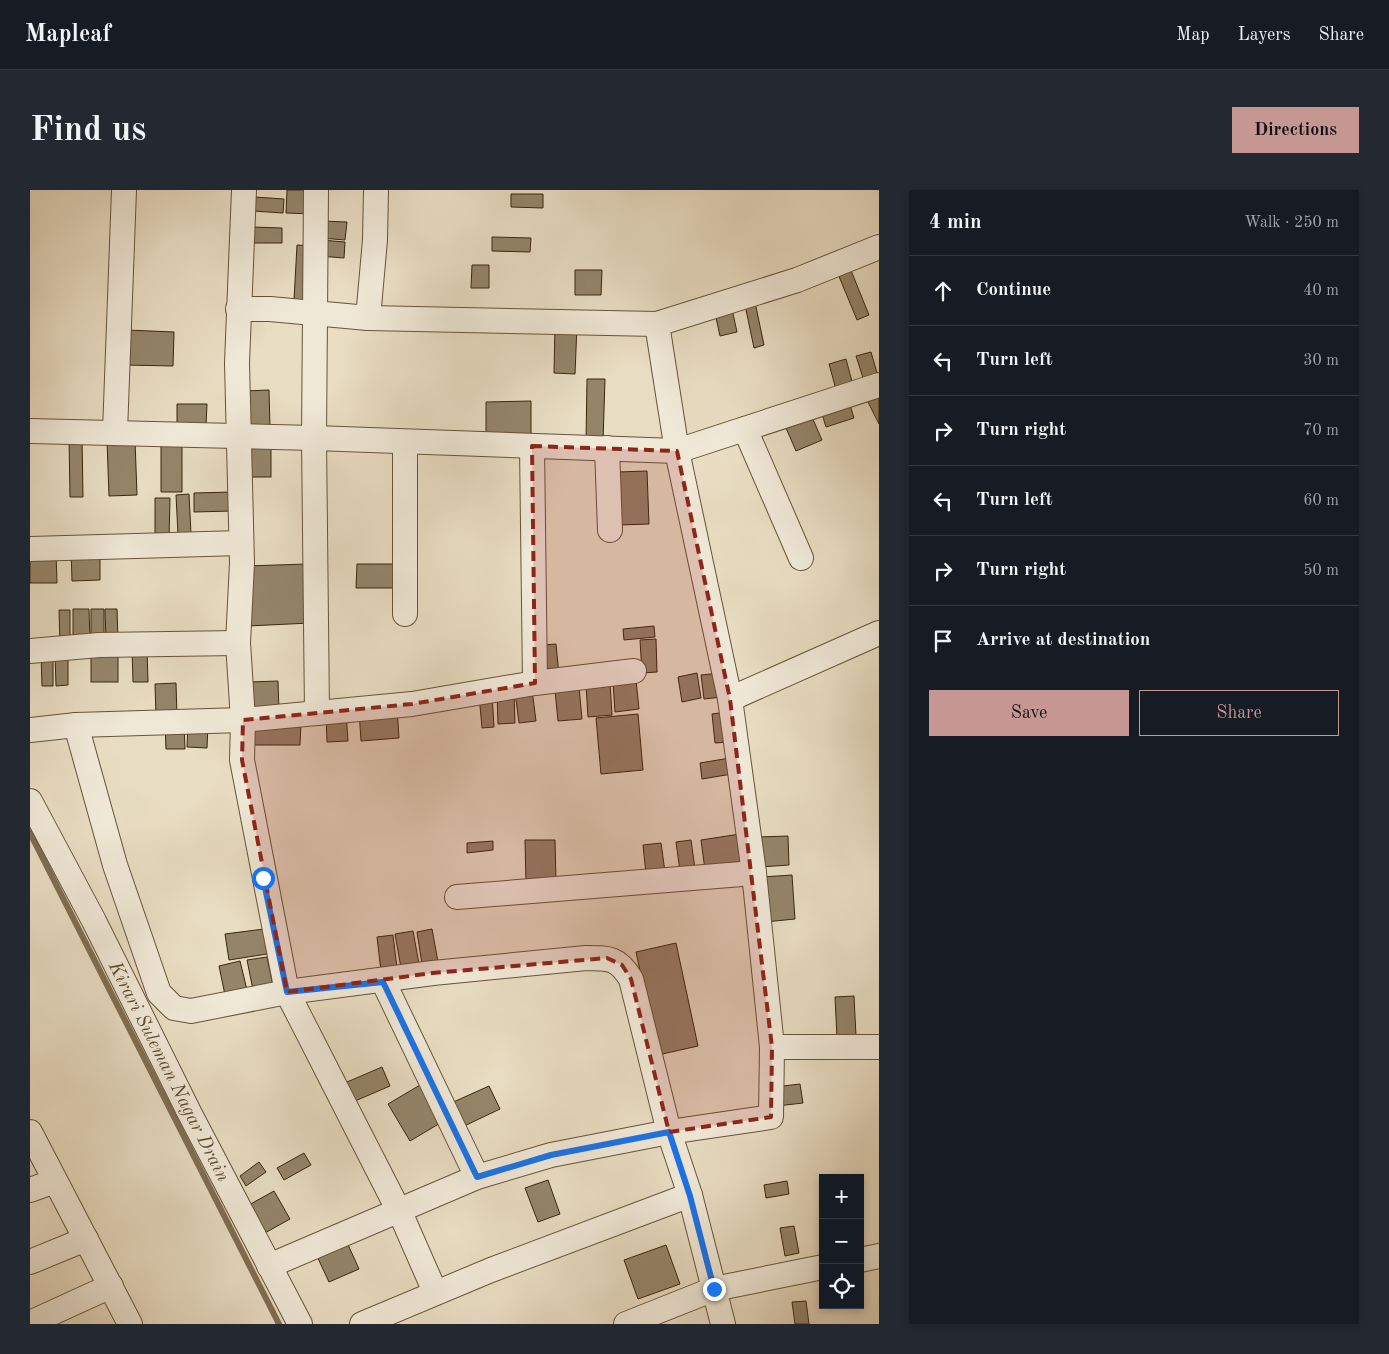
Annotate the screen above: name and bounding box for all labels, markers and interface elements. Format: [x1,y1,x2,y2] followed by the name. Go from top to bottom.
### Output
[25,23,111,47] text: Mapleaf
[1176,26,1210,44] text: Map
[1238,26,1290,44] text: Layers
[1318,26,1364,44] text: Share
[1232,107,1359,153] button: Directions
[30,113,146,148] text: Find us
[929,212,982,233] text: 4 min
[1244,215,1339,231] text: Walk · 250 m
[929,277,957,305] icon: ahead
[976,281,1051,300] text: Continue
[1303,283,1339,299] text: 40 m
[929,347,957,375] icon: left
[976,351,1053,370] text: Turn left
[1303,353,1339,369] text: 30 m
[929,417,957,445] icon: right
[976,421,1066,440] text: Turn right
[1303,423,1339,439] text: 70 m
[929,487,957,515] icon: left
[976,491,1053,510] text: Turn left
[1303,493,1339,509] text: 60 m
[929,557,957,585] icon: right
[976,561,1066,580] text: Turn right
[1303,563,1339,579] text: 50 m
[929,627,957,655] icon: arrive
[976,631,1150,650] text: Arrive at destination
[929,690,1129,736] button: Save
[1139,690,1339,736] button: Share
[252,867,275,890] route start
[104,958,232,1185] water label: Kirari Suleman Nagar Drain
[819,1174,864,1309] map controls
[819,1174,864,1219] button: +
[819,1219,864,1264] button: −
[819,1264,864,1309] button: locate
[703,1278,726,1301] route end

